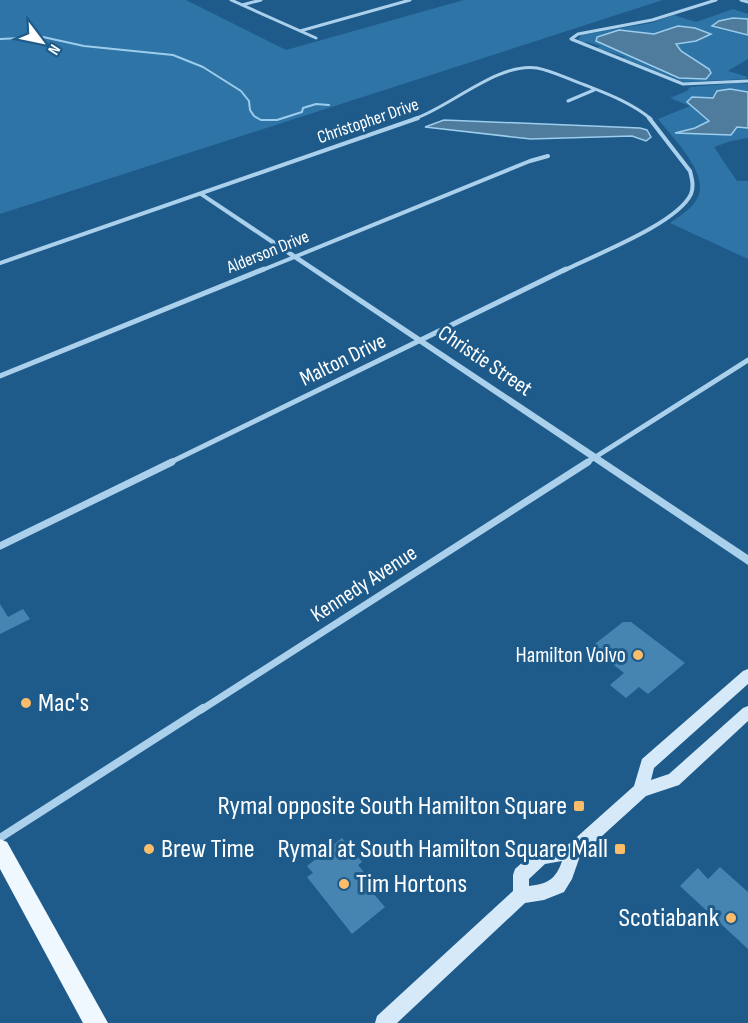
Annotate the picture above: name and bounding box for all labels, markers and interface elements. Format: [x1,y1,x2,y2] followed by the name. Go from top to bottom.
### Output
[12,12,72,72] north arrow
[43,40,64,58] text: N
[314,94,422,148] street label: Christopher Drive
[223,226,312,278] street label: Alderson Drive
[433,320,538,403] street label: Christie Street
[295,328,391,392] street label: Malton Drive
[306,540,422,628] street label: Kennedy Avenue
[516,642,626,669] place label: Hamilton Volvo
[631,648,645,662] marker: Hamilton Volvo
[38,687,89,719] place label: Mac's
[19,696,33,710] marker: Mac's
[218,790,567,822] place label: Rymal opposite South Hamilton Square
[572,799,586,813] marker: Rymal opposite South Hamilton Square
[161,833,255,865] place label: Brew Time
[277,833,608,865] place label: Rymal at South Hamilton Square Mall
[142,842,156,856] marker: Brew Time
[613,842,627,856] marker: Rymal at South Hamilton Square Mall
[356,868,467,900] place label: Tim Hortons
[337,877,351,891] marker: Tim Hortons
[618,902,720,934] place label: Scotiabank
[724,911,738,925] marker: Scotiabank

